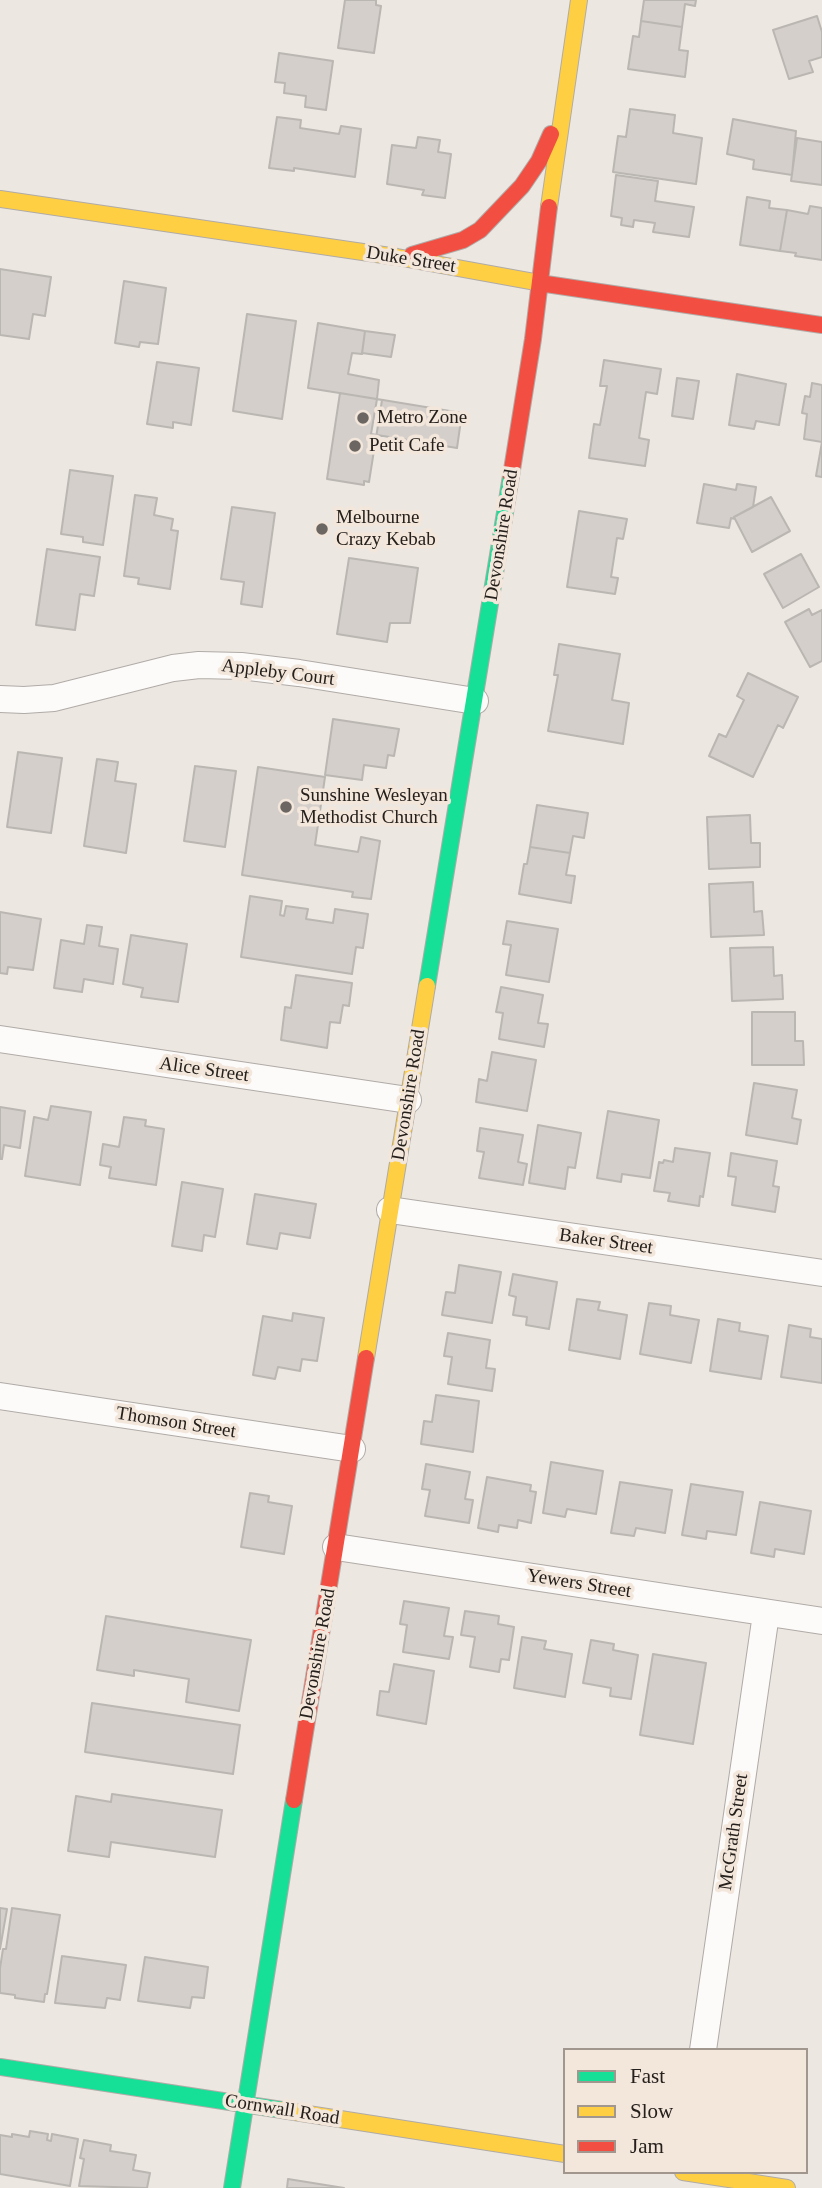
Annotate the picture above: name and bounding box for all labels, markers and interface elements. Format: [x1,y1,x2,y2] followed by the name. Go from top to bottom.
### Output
[365,242,457,278] street label: Duke Street
[377,407,467,429] place label: Metro Zone
[355,410,371,426] marker: Metro Zone
[369,435,444,457] place label: Petit Cafe
[347,438,363,454] marker: Petit Cafe
[480,468,524,602] street label: Devonshire Road
[336,507,436,551] place label: Melbourne Crazy Kebab
[314,521,330,537] marker: Melbourne Crazy Kebab
[220,655,336,691] street label: Appleby Court
[300,785,448,829] place label: Sunshine Wesleyan Methodist Church
[278,799,294,815] marker: Sunshine Wesleyan Methodist Church
[387,1028,431,1162] street label: Devonshire Road
[158,1052,250,1088] street label: Alice Street
[558,1224,654,1260] street label: Baker Street
[115,1402,237,1444] street label: Thomson Street
[525,1565,633,1603] street label: Yewers Street
[295,1587,341,1721] street label: Devonshire Road
[715,1772,753,1892] street label: McGrath Street
[563,2048,808,2174] legend
[630,2064,665,2088] text: Fast
[223,2090,341,2130] street label: Cornwall Road
[630,2099,673,2123] text: Slow
[630,2134,664,2158] text: Jam

